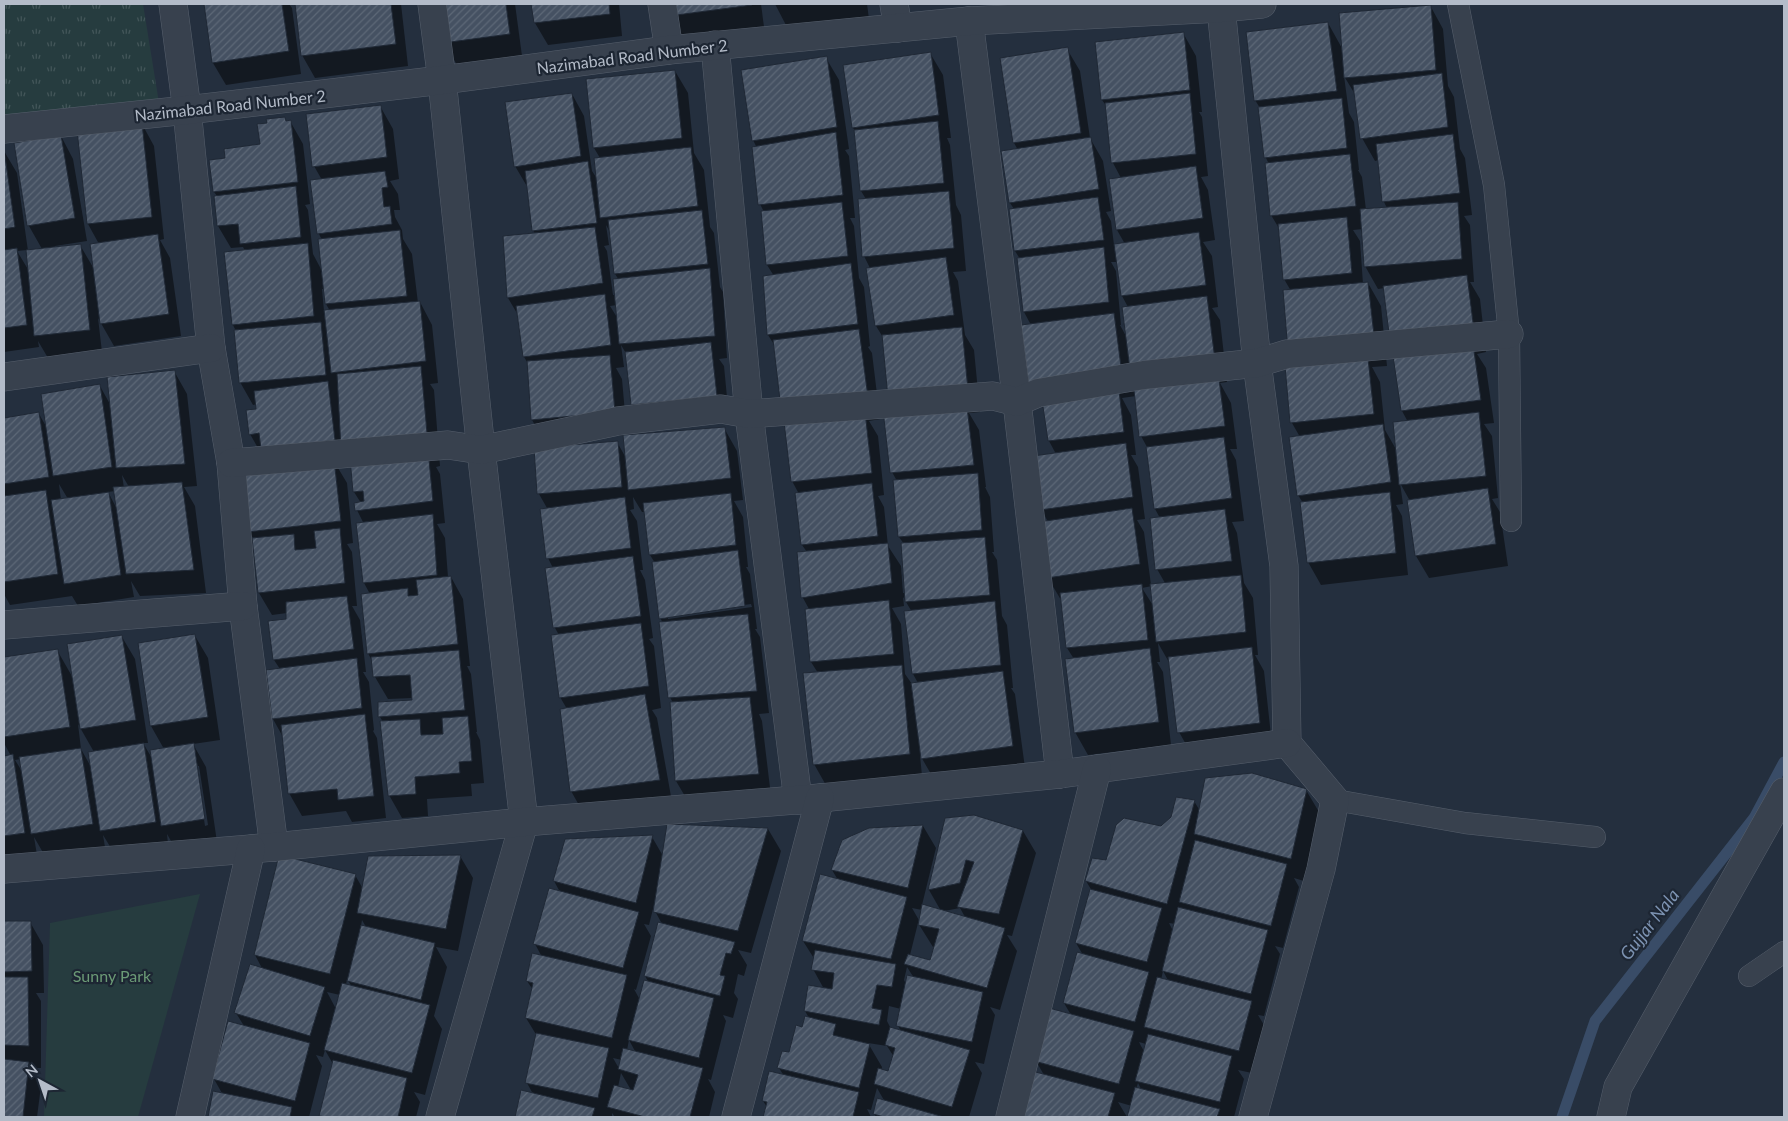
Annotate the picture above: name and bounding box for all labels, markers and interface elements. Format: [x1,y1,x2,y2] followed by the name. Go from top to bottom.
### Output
[536,35,728,77] street label: Nazimabad Road Number 2
[133,86,327,124] street label: Nazimabad Road Number 2
[1614,884,1684,964] water label: Gujjar Nala
[73,966,152,985] park label: Sunny Park
[15,1056,65,1106] north arrow
[22,1061,41,1081] text: N

